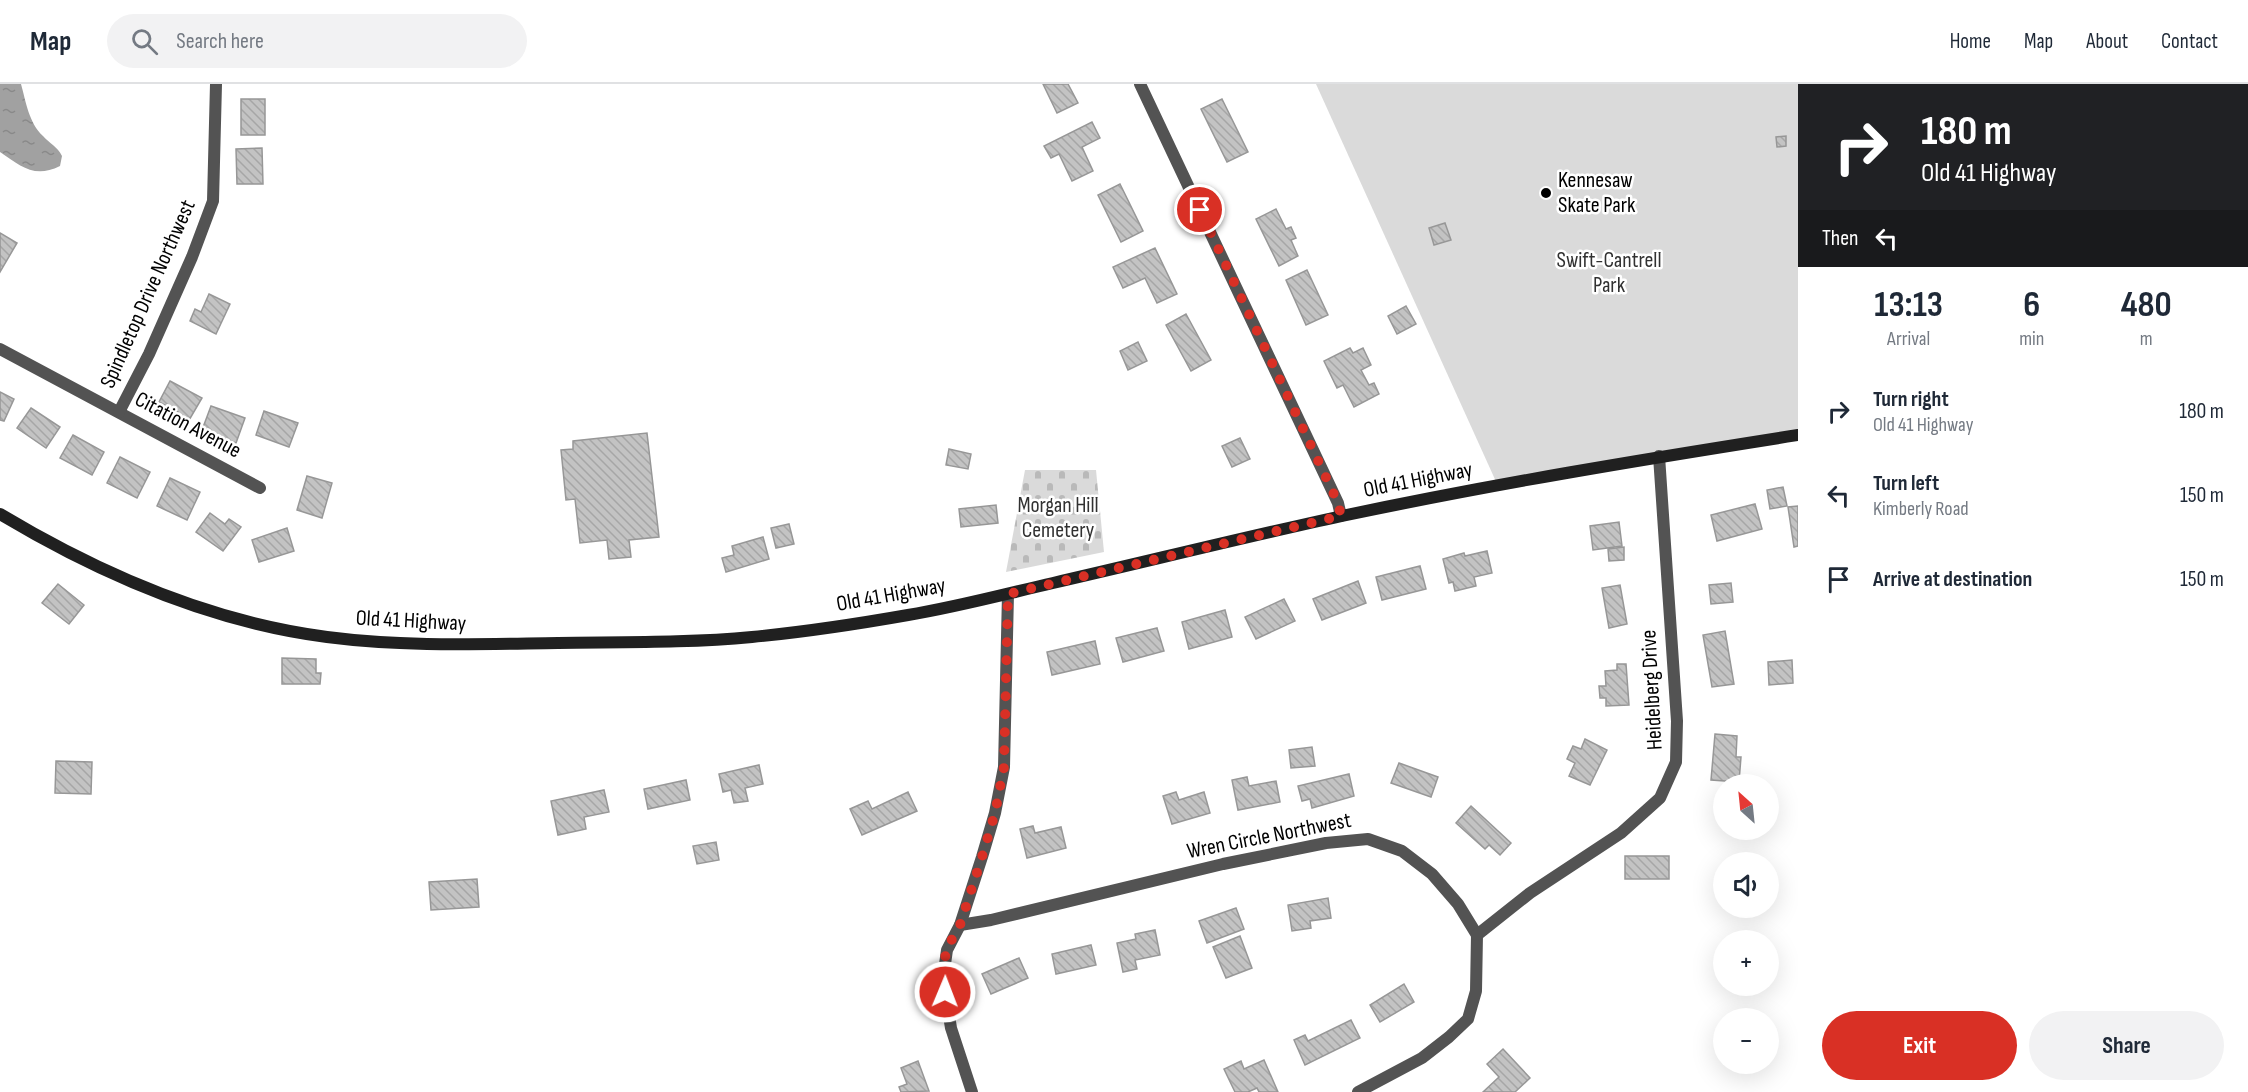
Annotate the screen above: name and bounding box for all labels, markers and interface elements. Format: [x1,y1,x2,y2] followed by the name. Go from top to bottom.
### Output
[107,14,527,68] search box
[30,25,71,58] text: Map
[128,25,161,58] icon: search
[176,28,264,55] text: Search here
[1950,29,1991,54] text: Home
[2024,29,2053,54] text: Map
[2086,29,2128,54] text: About
[2161,29,2218,54] text: Contact
[1921,106,2012,157] text: 180 m
[1822,108,1900,186] icon: right
[1921,157,2057,189] text: Old 41 Highway
[1558,167,1636,219] place label: Kennesaw Skate Park
[1174,184,1225,235] pin
[1539,186,1553,200] marker: Kennesaw Skate Park
[1183,193,1216,226] icon: arrive
[94,196,202,392] street label: Spindletop Drive Northwest
[1870,222,1903,255] icon: left
[1822,225,1858,252] text: Then
[1556,247,1662,299] park label: Swift-Cantrell Park
[1874,284,1943,327] text: 13:13
[2023,284,2040,327] text: 6
[2121,284,2172,327] text: 480
[1887,327,1930,351] text: Arrival
[2019,327,2044,351] text: min
[2140,327,2153,351] text: m
[130,386,246,464] street label: Citation Avenue
[1873,386,1949,413] text: Turn right
[1822,395,1855,428] icon: right
[2179,398,2224,425] text: 180 m
[1873,413,1973,437] text: Old 41 Highway
[1361,456,1475,504] street label: Old 41 Highway
[1873,470,1939,497] text: Turn left
[1822,479,1855,512] icon: left
[2180,482,2224,509] text: 150 m
[1017,492,1099,544] park label: Morgan Hill Cemetery
[1873,497,1969,521] text: Kimberly Road
[1822,563,1855,596] icon: arrive
[1873,566,2032,593] text: Arrive at destination
[2180,566,2224,593] text: 150 m
[834,572,948,618] street label: Old 41 Highway
[355,605,467,637] street label: Old 41 Highway
[1635,629,1669,751] street label: Heidelberg Drive
[1713,774,1779,840] north arrow
[1713,774,1779,1074] map controls
[1185,807,1354,865] street label: Wren Circle Northwest
[1713,852,1779,918] button: sound
[1713,930,1779,996] button: +
[913,960,977,1024] position arrow
[1713,1008,1779,1074] button: −
[1822,1011,2017,1080] button: Exit
[2029,1011,2224,1080] button: Share

